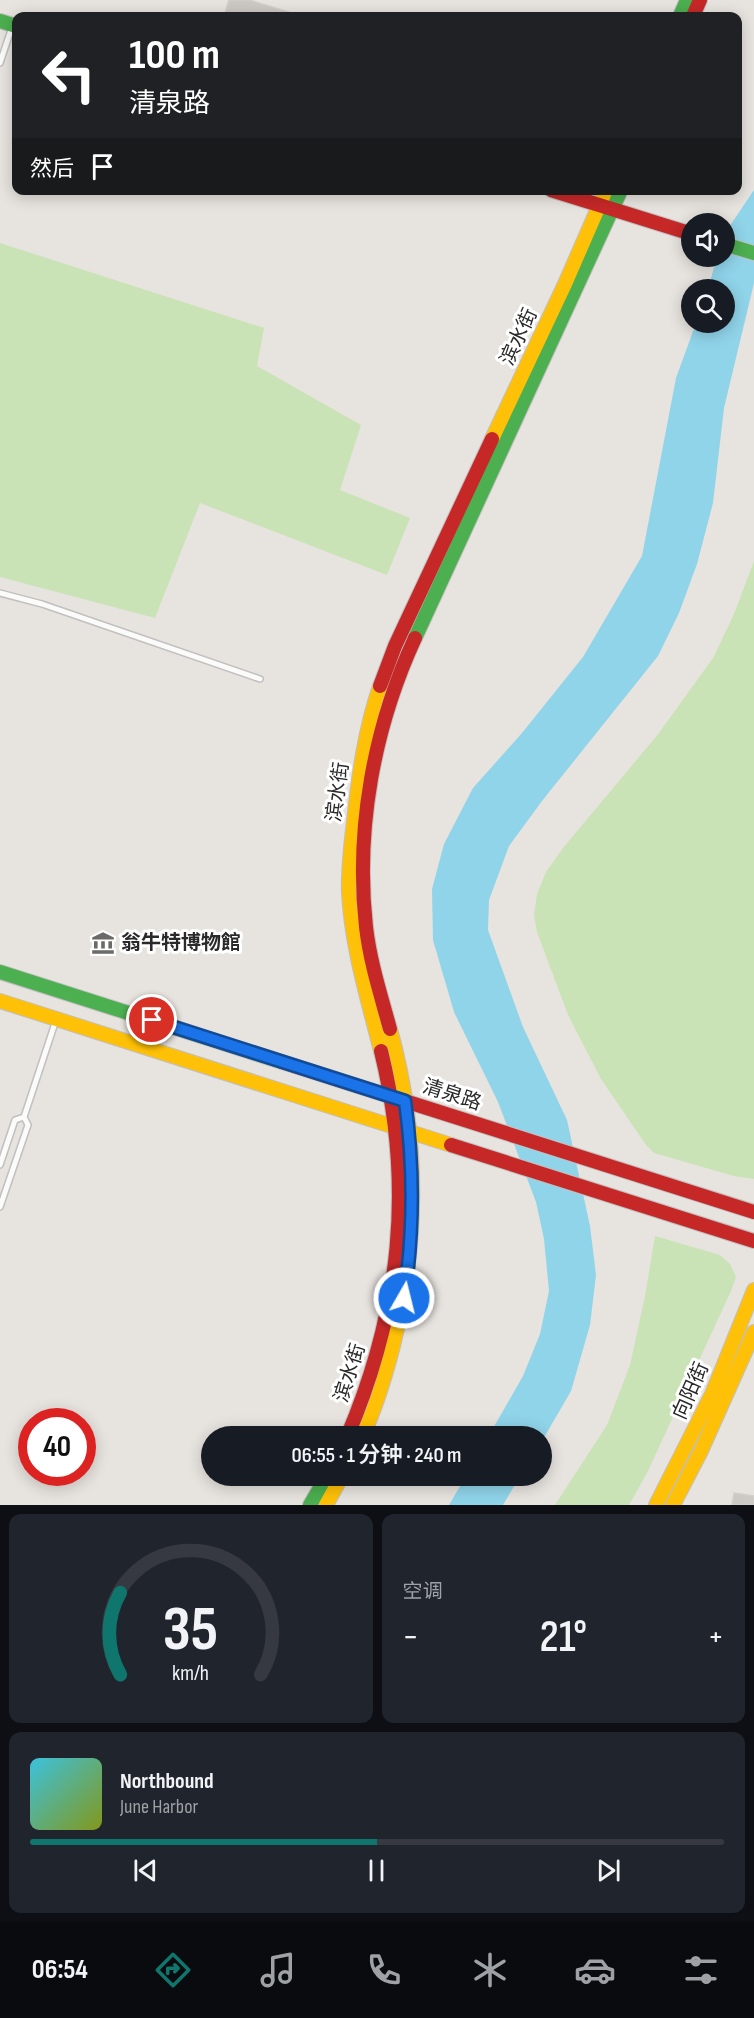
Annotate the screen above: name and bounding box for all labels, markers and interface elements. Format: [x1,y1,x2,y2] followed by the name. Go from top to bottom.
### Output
[129,30,220,81] text: 100 m
[30,36,108,114] icon: left
[129,88,210,120] text: 清泉路
[86,150,119,183] icon: arrive
[30,156,74,183] text: 然后
[681,213,735,333] map controls
[681,213,735,267] button: sound
[681,279,735,333] button: search
[495,305,543,369] street label: 滨水街
[322,761,354,823] street label: 滨水街
[90,930,116,956] museum icon: 翁牛特博物館
[121,931,241,955] place label: 翁牛特博物館
[126,994,177,1045] pin
[135,1003,168,1036] icon: arrive
[420,1074,484,1116] street label: 清泉路
[372,1266,436,1330] position arrow
[329,1341,371,1405] street label: 滨水街
[668,1359,714,1423] street label: 向阳街
[18,1408,96,1486] speed limit sign: 40
[292,1442,461,1469] text: 06:55 · 1 分钟 · 240 m
[403,1580,443,1604] text: 空调
[163,1593,218,1668] text: 35
[539,1610,587,1665] text: 21°
[403,1617,419,1657] text: −
[708,1617,724,1657] text: +
[172,1662,209,1687] text: km/h
[120,1768,214,1795] text: Northbound
[120,1795,198,1819] text: June Harbor
[129,1854,162,1887] icon: previous
[360,1854,393,1887] icon: pause
[592,1854,625,1887] icon: next
[152,1949,194,1991] icon: directions
[257,1949,299,1991] icon: music
[363,1949,405,1991] icon: phone
[469,1949,511,1991] icon: climate
[574,1949,616,1991] icon: car
[680,1949,722,1991] icon: filters
[32,1954,88,1986] text: 06:54

